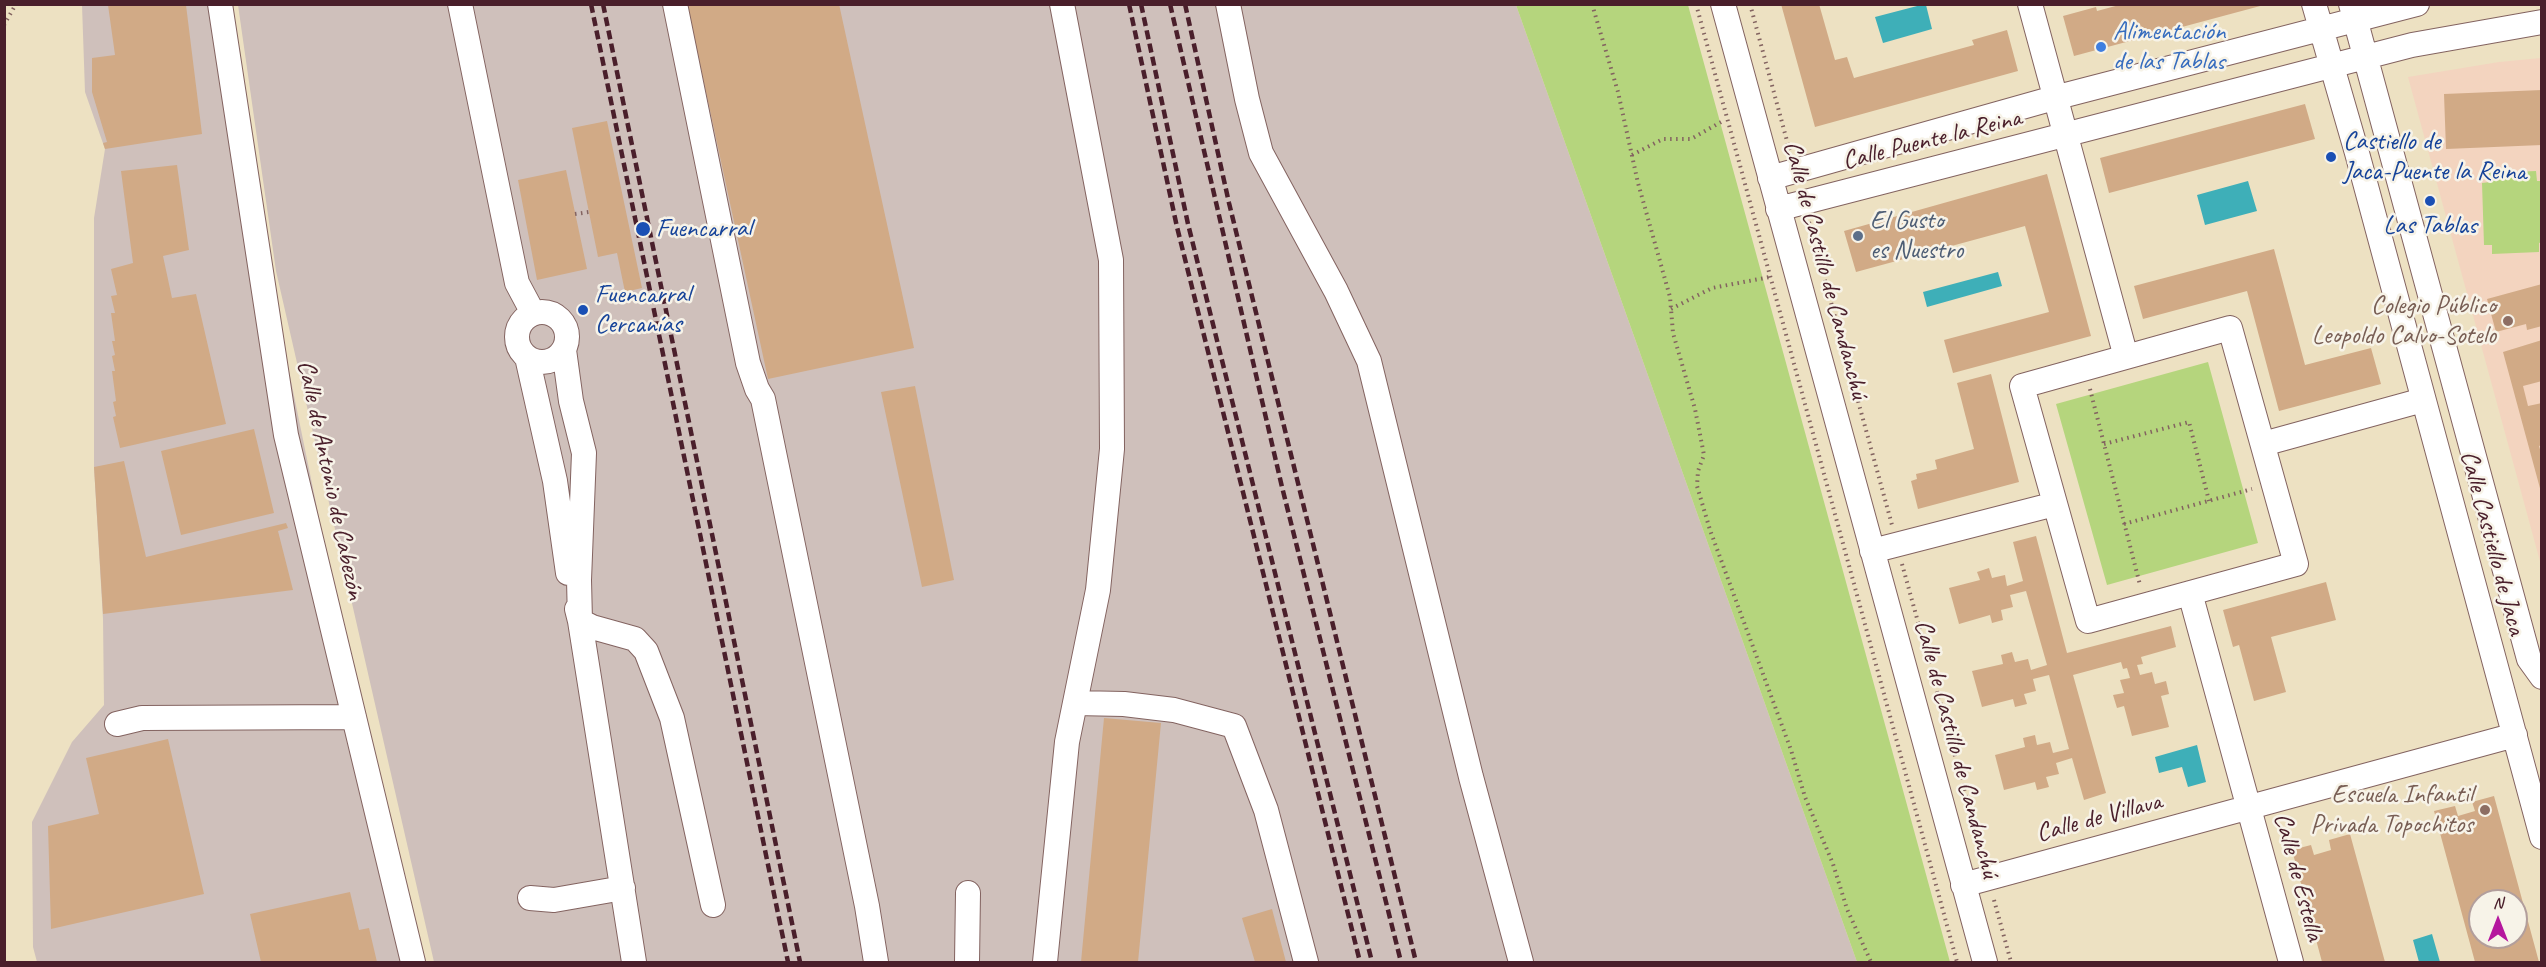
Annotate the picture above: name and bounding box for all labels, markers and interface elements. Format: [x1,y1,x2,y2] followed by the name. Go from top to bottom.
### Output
[2113,16,2226,77] place label: Alimentación de las Tablas
[2094,40,2108,54] marker: Alimentación de las Tablas
[1839,103,2025,177] street label: Calle Puente la Reina
[2343,126,2526,188] place label: Castiello de Jaca-Puente la Reina
[1776,138,1874,402] street label: Calle de Castillo de Candanchú
[2324,150,2338,164] marker: Castiello de Jaca-Puente la Reina
[2423,194,2437,208] marker: Las Tablas
[1870,205,1963,266] place label: El Gusto es Nuestro
[2383,210,2477,242] place label: Las Tablas
[656,213,751,245] place label: Fuencarral
[634,220,652,238] marker: Fuencarral
[1851,229,1865,243] marker: El Gusto es Nuestro
[595,279,690,340] place label: Fuencarral Cercanías
[2312,290,2496,352] place label: Colegio Público Leopoldo Calvo-Sotelo
[576,303,590,317] marker: Fuencarral Cercanías
[2501,314,2515,328] marker: Colegio Público Leopoldo Calvo-Sotelo
[289,357,371,603] street label: Calle de Antonio de Cabezón
[2452,447,2532,639] street label: Calle Castiello de Jaca
[1907,617,2005,881] street label: Calle de Castillo de Candanchú
[2310,779,2473,840] place label: Escuela Infantil Privada Topochitos
[2033,786,2165,850] street label: Calle de Villava
[2478,803,2492,817] marker: Escuela Infantil Privada Topochitos
[2266,810,2330,944] street label: Calle de Estella
[2468,889,2528,949] north arrow
[2493,893,2503,913] text: N

